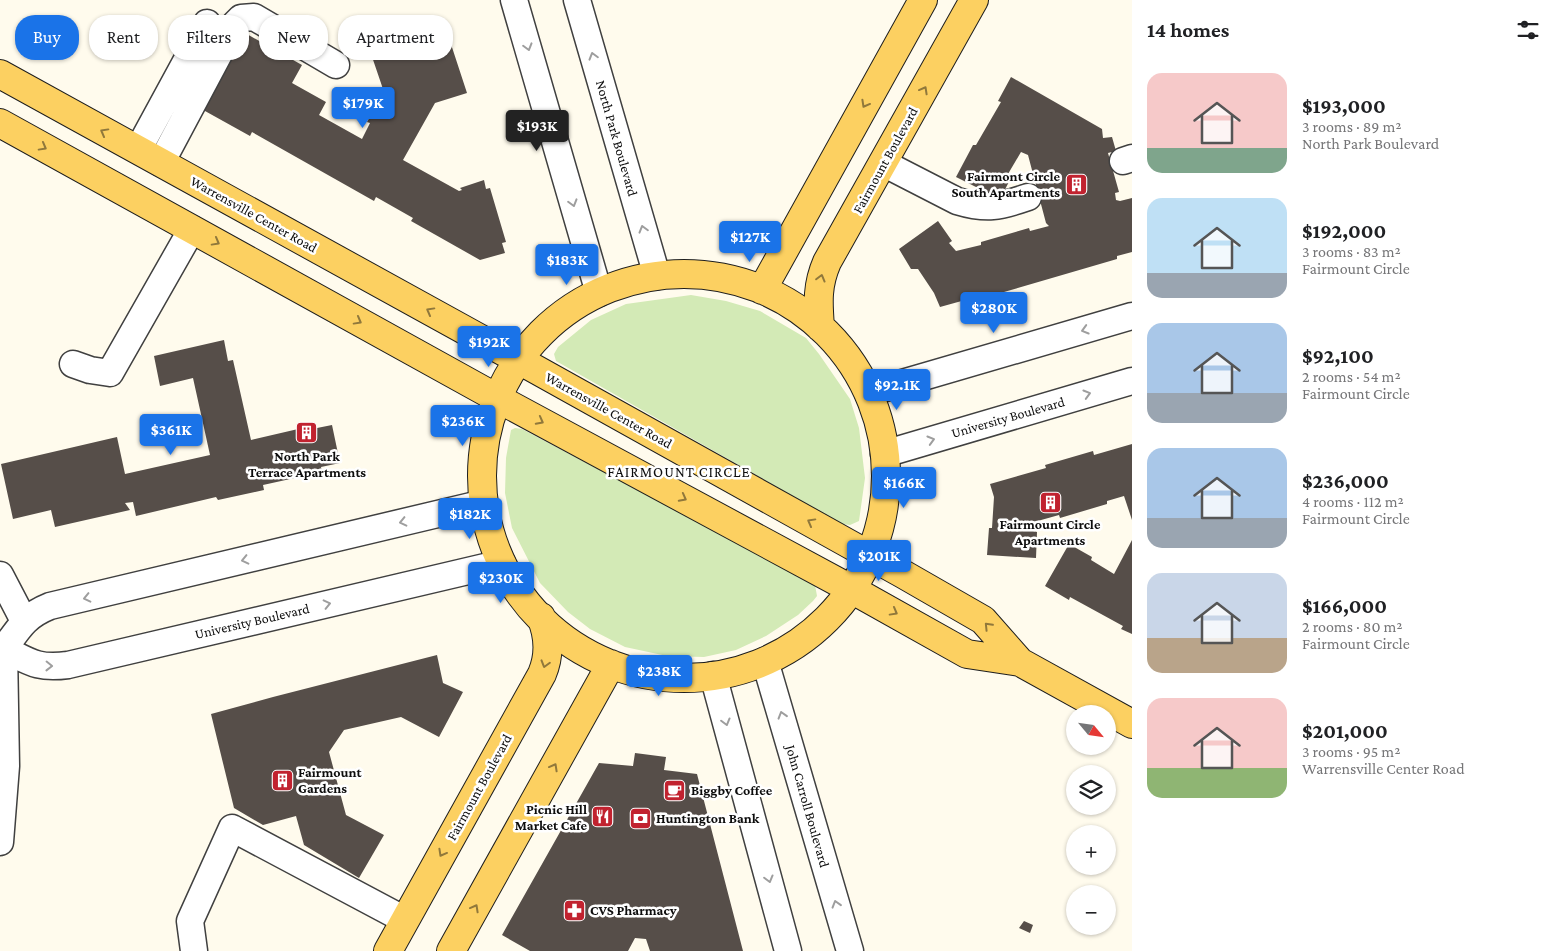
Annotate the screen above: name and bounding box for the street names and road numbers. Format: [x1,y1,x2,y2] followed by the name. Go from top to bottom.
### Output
[593,78,641,198] street label: North Park Boulevard
[849,104,921,216] street label: Fairmount Boulevard
[188,173,321,256] street label: Warrensville Center Road
[543,369,676,452] street label: Warrensville Center Road
[950,393,1067,441] street label: University Boulevard
[193,600,311,642] street label: University Boulevard
[443,731,515,843] street label: Fairmount Boulevard
[782,741,833,870] street label: John Carroll Boulevard

